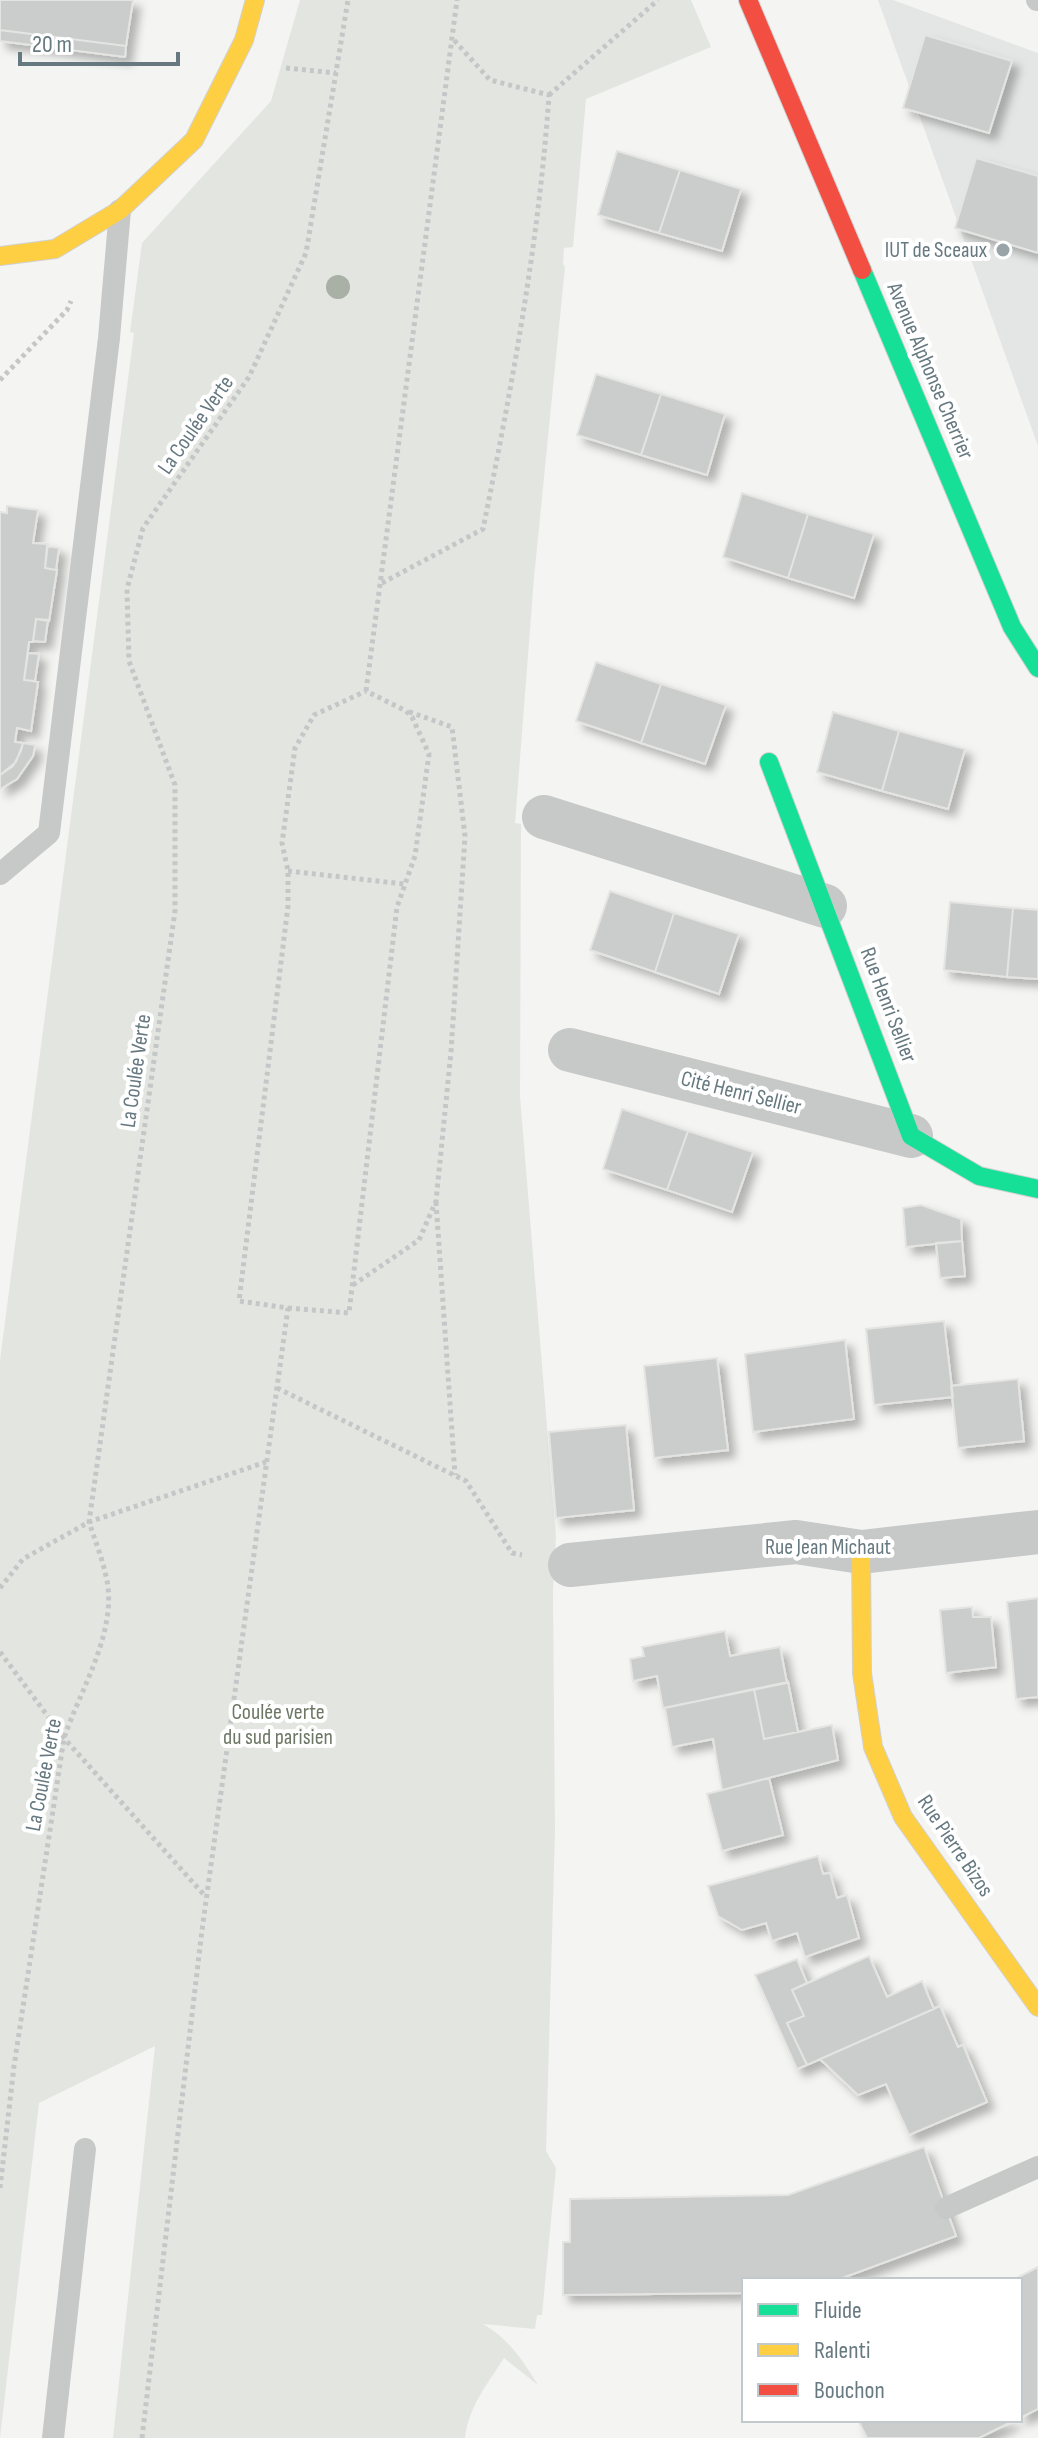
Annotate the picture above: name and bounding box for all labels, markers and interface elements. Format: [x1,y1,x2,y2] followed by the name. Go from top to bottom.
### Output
[20,16,178,66] scale bar
[32,30,72,59] text: 20 m
[885,237,988,264] place label: IUT de Sceaux
[994,241,1012,259] marker: IUT de Sceaux
[880,278,979,463] street label: Avenue Alphonse Cherrier
[152,370,240,480] street label: La Coulée Verte
[854,944,922,1066] street label: Rue Henri Sellier
[115,1013,157,1129] street label: La Coulée Verte
[678,1065,804,1121] street label: Cité Henri Sellier
[765,1534,891,1561] street label: Rue Jean Michaut
[223,1699,333,1751] park label: Coulée verte du sud parisien
[20,1716,68,1834] street label: La Coulée Verte
[911,1790,999,1902] street label: Rue Pierre Bizos
[742,2278,1022,2422] legend
[814,2296,862,2325] text: Fluide
[814,2336,870,2365] text: Ralenti
[814,2376,885,2405] text: Bouchon

